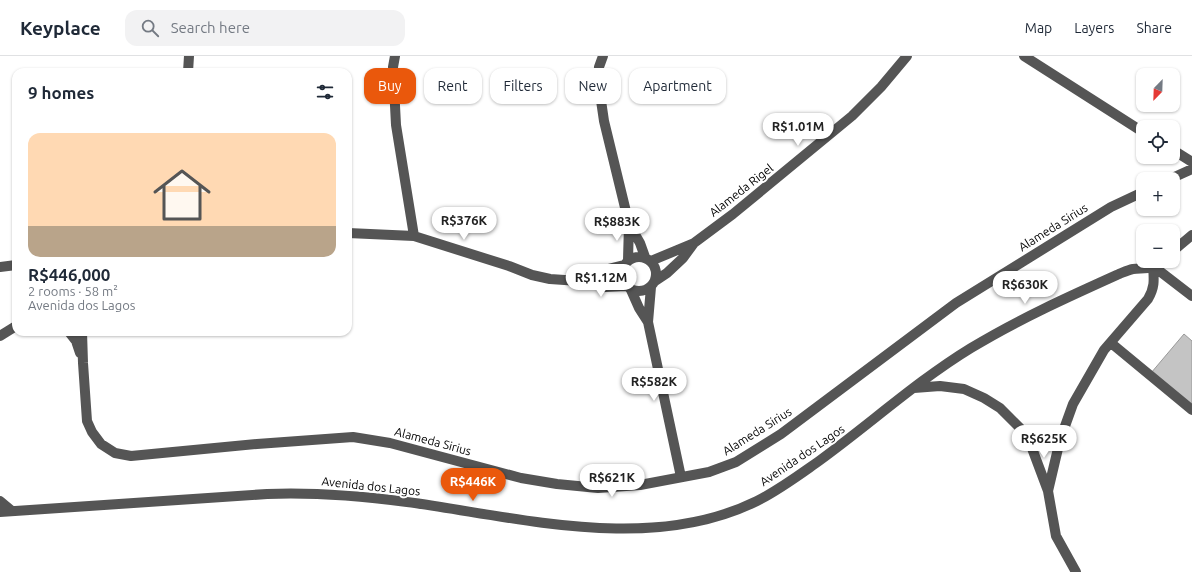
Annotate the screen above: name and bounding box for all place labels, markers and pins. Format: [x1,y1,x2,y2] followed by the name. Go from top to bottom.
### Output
[761,113,835,147] pin: R$1.01M
[431,207,497,241] pin: R$376K
[584,208,650,242] pin: R$883K
[564,264,638,298] pin: R$1.12M
[992,271,1058,305] pin: R$630K
[621,368,687,402] pin: R$582K
[1011,425,1077,459] pin: R$625K
[579,464,645,498] pin: R$621K
[440,468,506,502] pin: R$446K

